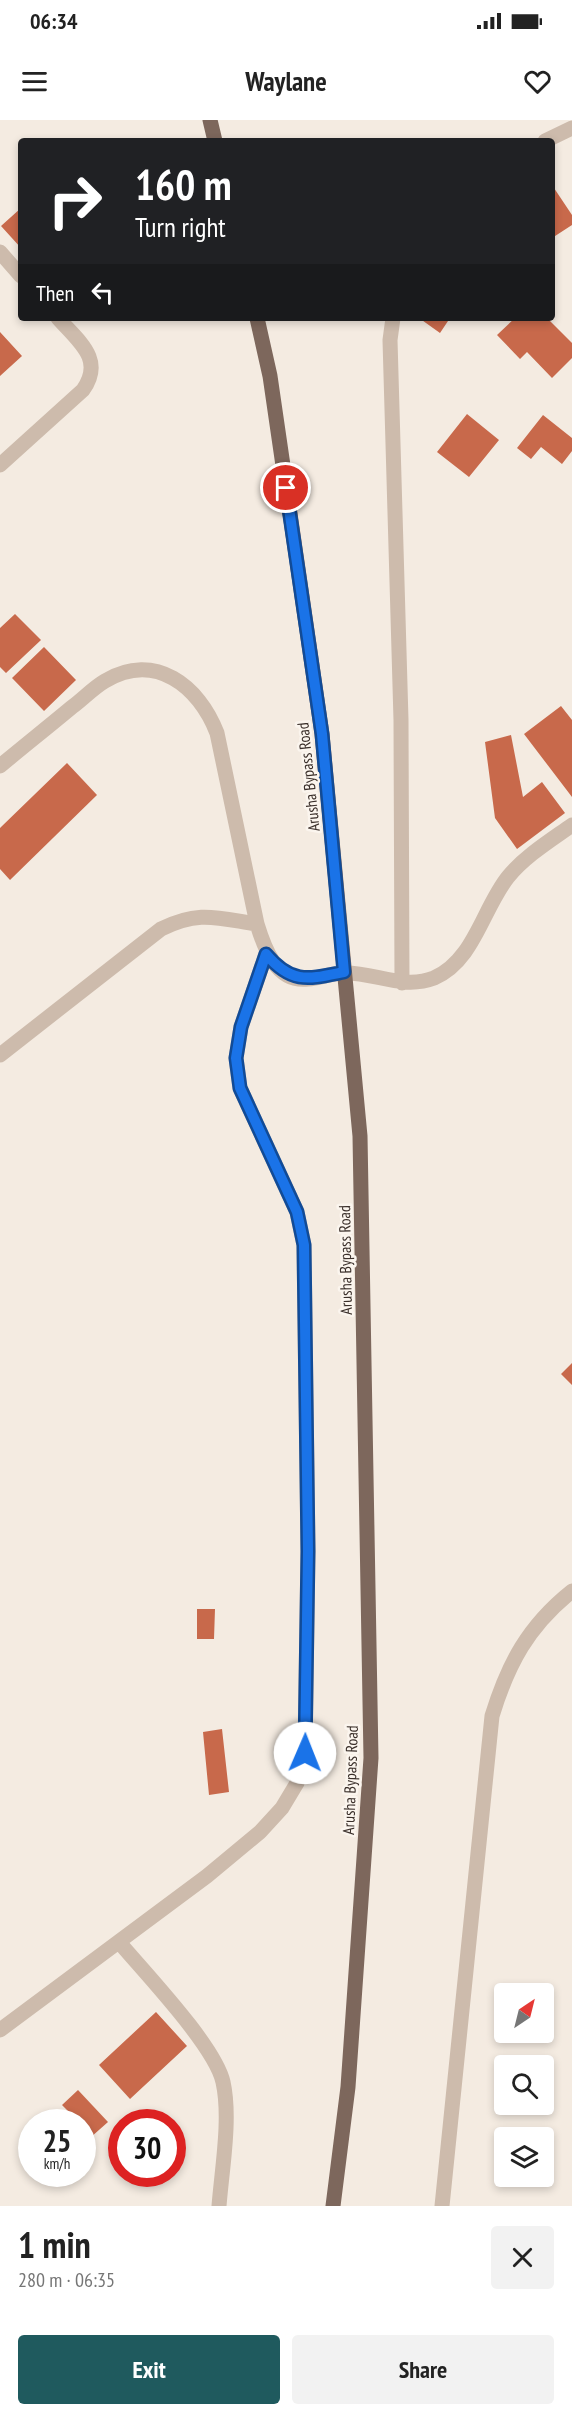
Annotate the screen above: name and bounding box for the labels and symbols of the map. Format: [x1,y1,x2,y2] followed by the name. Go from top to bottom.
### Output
[260,462,311,513] pin
[292,721,324,833] street label: Arusha Bypass Road
[334,1205,356,1315] street label: Arusha Bypass Road
[273,1721,337,1785] position arrow
[338,1725,362,1835] street label: Arusha Bypass Road
[494,1983,554,2043] north arrow
[108,2109,186,2187] speed limit sign: 30

